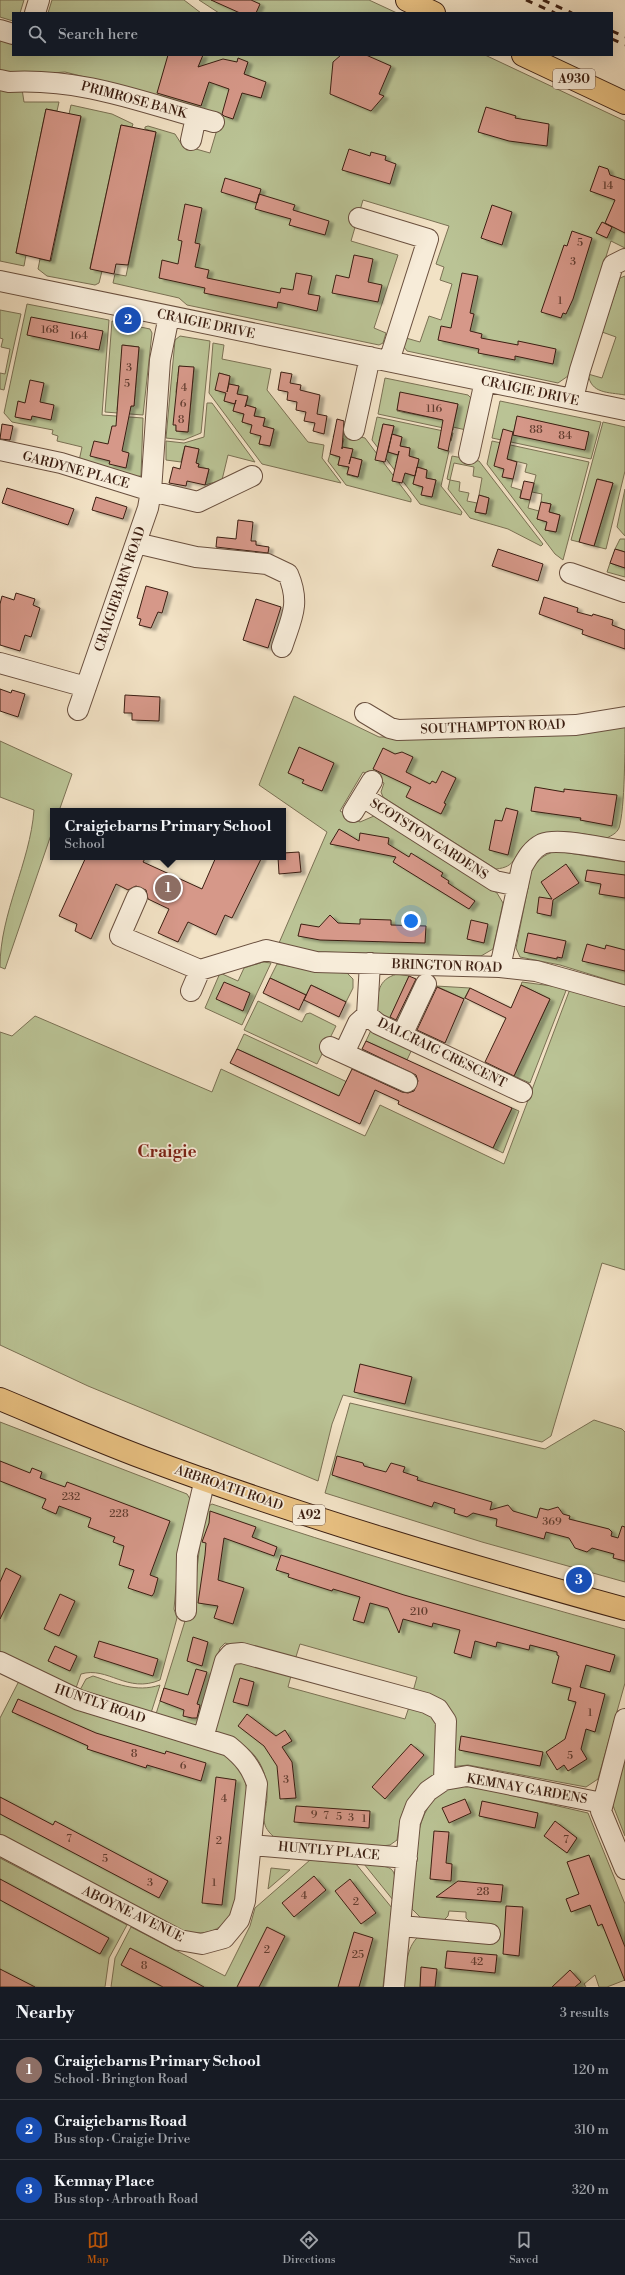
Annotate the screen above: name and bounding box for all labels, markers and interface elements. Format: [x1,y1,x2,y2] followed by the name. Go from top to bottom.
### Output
[12,12,613,56] search box
[26,23,48,45] icon: search
[58,25,138,44] text: Search here
[553,69,595,89] road number: A930
[79,78,190,122] street label: PRIMROSE BANK
[603,179,614,193] house number: 14
[577,236,583,250] house number: 5
[570,255,576,269] house number: 3
[558,294,563,308] house number: 1
[115,305,141,335] pin: 2
[155,306,257,342] street label: CRAIGIE DRIVE
[41,323,59,337] house number: 168
[70,329,88,343] house number: 164
[126,361,132,375] house number: 3
[479,373,581,409] street label: CRAIGIE DRIVE
[124,377,130,391] house number: 5
[181,381,188,395] house number: 4
[180,397,187,411] house number: 6
[426,402,442,416] house number: 116
[178,413,185,427] house number: 8
[529,423,543,437] house number: 88
[558,429,572,443] house number: 84
[21,448,131,492] street label: GARDYNE PLACE
[91,524,149,654] street label: CRAIGIEBARN ROAD
[420,716,566,738] street label: SOUTHAMPTON ROAD
[367,795,491,883] street label: SCOTSTON GARDENS
[50,808,286,860] popup
[65,817,271,836] text: Craigiebarns Primary School
[65,836,105,852] text: School
[155,873,181,903] pin: 1
[401,911,421,931] your location
[390,956,503,976] street label: BRINGTON ROAD
[375,1015,509,1091] street label: DALCRAIG CRESCENT
[137,1141,197,1163] district label: Craigie
[172,1462,285,1514] street label: ARBROATH ROAD
[62,1490,80,1504] house number: 232
[293,1505,325,1525] road number: A92
[109,1507,129,1521] house number: 228
[542,1515,562,1529] house number: 369
[566,1565,592,1595] pin: 3
[410,1605,428,1619] house number: 210
[52,1681,148,1727] street label: HUNTLY ROAD
[588,1706,593,1720] house number: 1
[131,1747,138,1761] house number: 8
[567,1749,573,1763] house number: 5
[180,1759,187,1773] house number: 6
[465,1770,589,1808] street label: KEMNAY GARDENS
[283,1773,289,1787] house number: 3
[221,1792,228,1806] house number: 4
[311,1808,318,1822] house number: 9
[323,1809,329,1823] house number: 7
[336,1810,342,1824] house number: 5
[348,1811,354,1825] house number: 3
[362,1812,367,1826] house number: 1
[66,1832,72,1846] house number: 7
[563,1833,569,1847] house number: 7
[216,1834,222,1848] house number: 2
[277,1839,381,1863] street label: HUNTLY PLACE
[102,1852,108,1866] house number: 5
[147,1876,153,1890] house number: 3
[212,1876,217,1890] house number: 1
[79,1882,186,1946] street label: ABOYNE AVENUE
[476,1885,490,1899] house number: 28
[301,1889,308,1903] house number: 4
[353,1895,359,1909] house number: 2
[264,1943,270,1957] house number: 2
[352,1948,364,1962] house number: 25
[471,1955,483,1969] house number: 42
[141,1959,148,1973] house number: 8
[16,2002,75,2024] text: Nearby
[560,2005,609,2021] text: 3 results
[54,2052,261,2071] text: Craigiebarns Primary School
[26,2062,32,2078] text: 1
[573,2062,609,2078] text: 120 m
[54,2071,188,2087] text: School · Brington Road
[54,2112,187,2131] text: Craigiebarns Road
[25,2122,33,2138] text: 2
[574,2122,609,2138] text: 310 m
[54,2131,190,2147] text: Bus stop · Craigie Drive
[54,2172,154,2191] text: Kemnay Place
[25,2182,33,2198] text: 3
[572,2182,609,2198] text: 320 m
[54,2191,198,2207] text: Bus stop · Arbroath Road
[87,2229,109,2267] tab: Map
[283,2229,336,2267] tab: Directions
[509,2229,538,2267] tab: Saved

